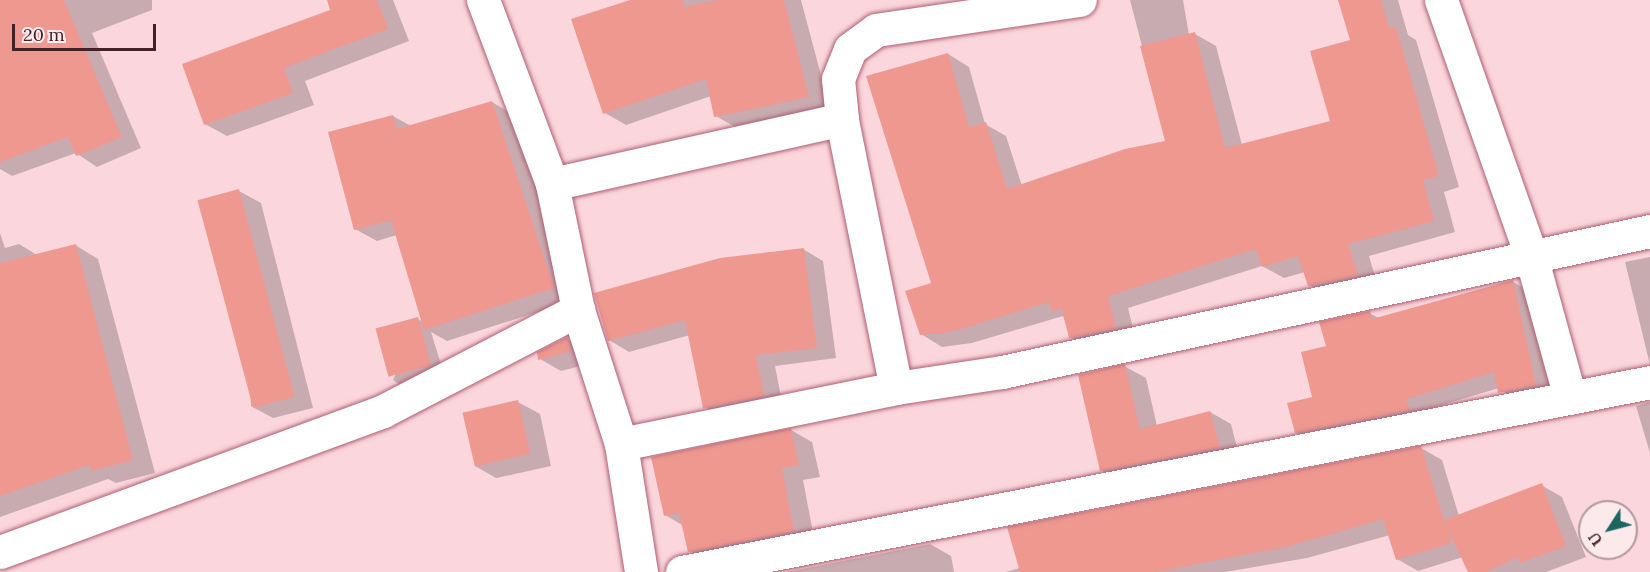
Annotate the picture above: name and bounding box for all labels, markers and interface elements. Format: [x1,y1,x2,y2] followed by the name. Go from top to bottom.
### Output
[15,12,159,50] scale bar
[23,23,65,46] text: 20 m
[1578,500,1638,560] north arrow
[1583,529,1607,550] text: U

